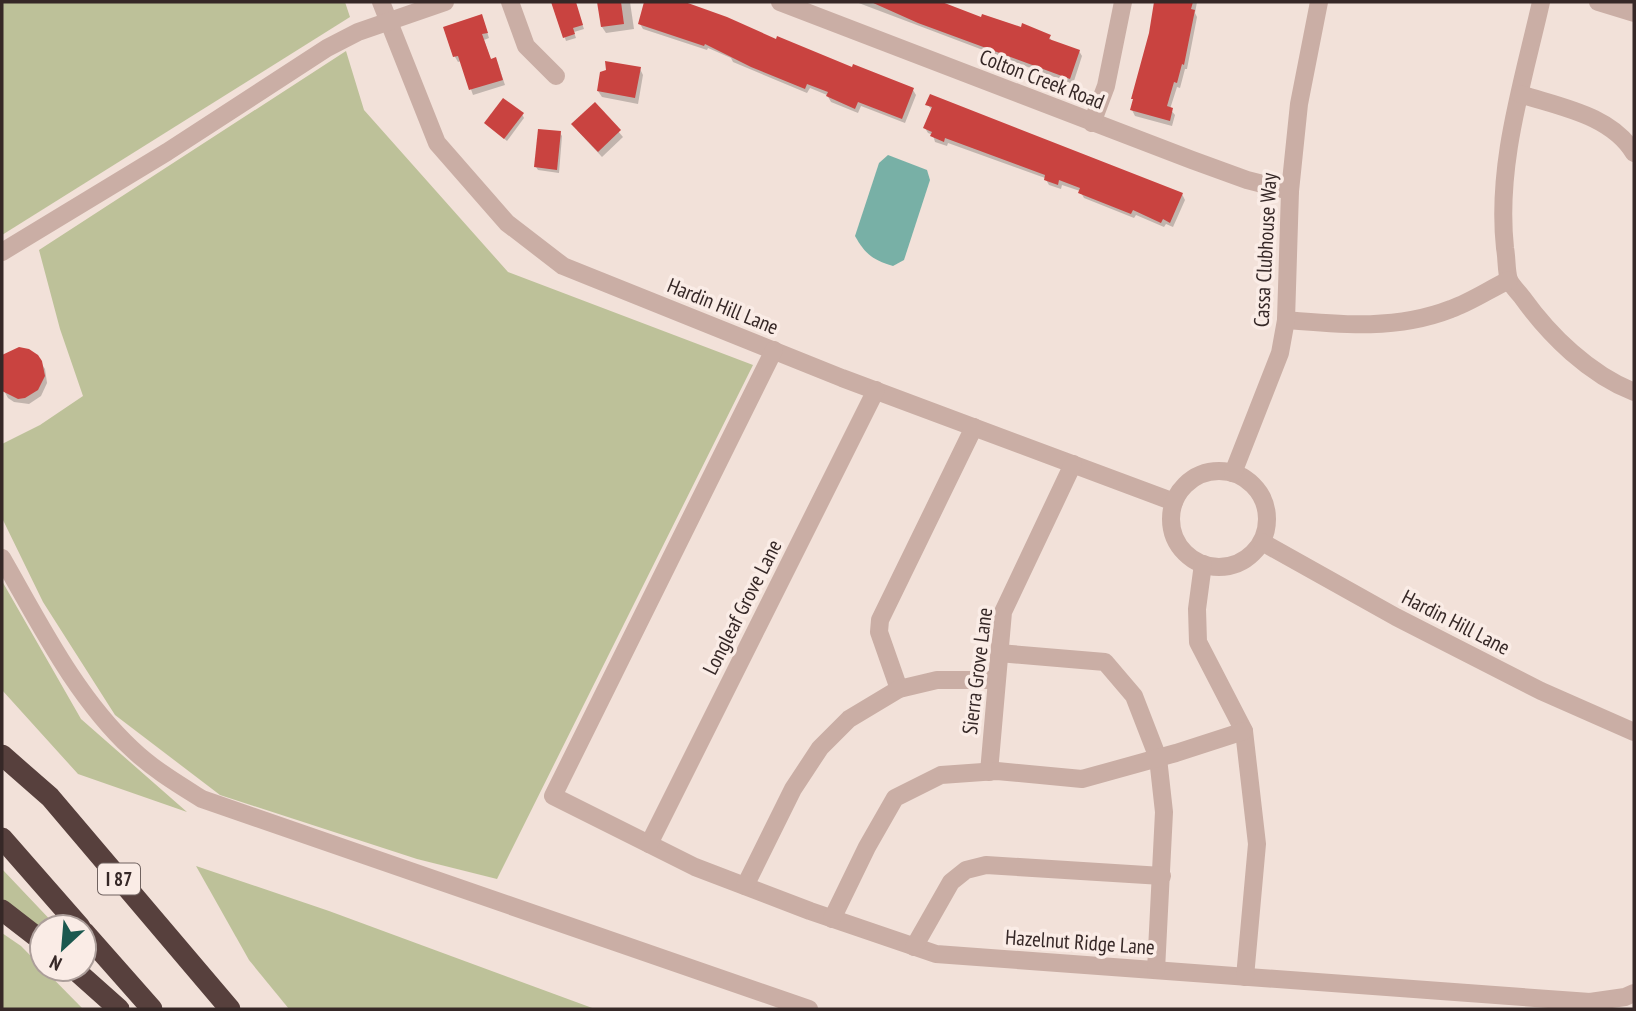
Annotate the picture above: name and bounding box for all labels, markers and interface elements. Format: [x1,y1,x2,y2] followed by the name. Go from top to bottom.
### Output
[976,43,1108,115] street label: Colton Creek Road
[1247,172,1283,328] street label: Cassa Clubhouse Way
[663,271,783,341] street label: Hardin Hill Lane
[696,535,788,679] street label: Longleaf Grove Lane
[1398,583,1514,661] street label: Hardin Hill Lane
[956,606,998,736] street label: Sierra Grove Lane
[98,864,140,894] road number: I 87
[28,913,98,983] north arrow
[1004,923,1156,961] street label: Hazelnut Ridge Lane
[46,950,65,976] text: N

